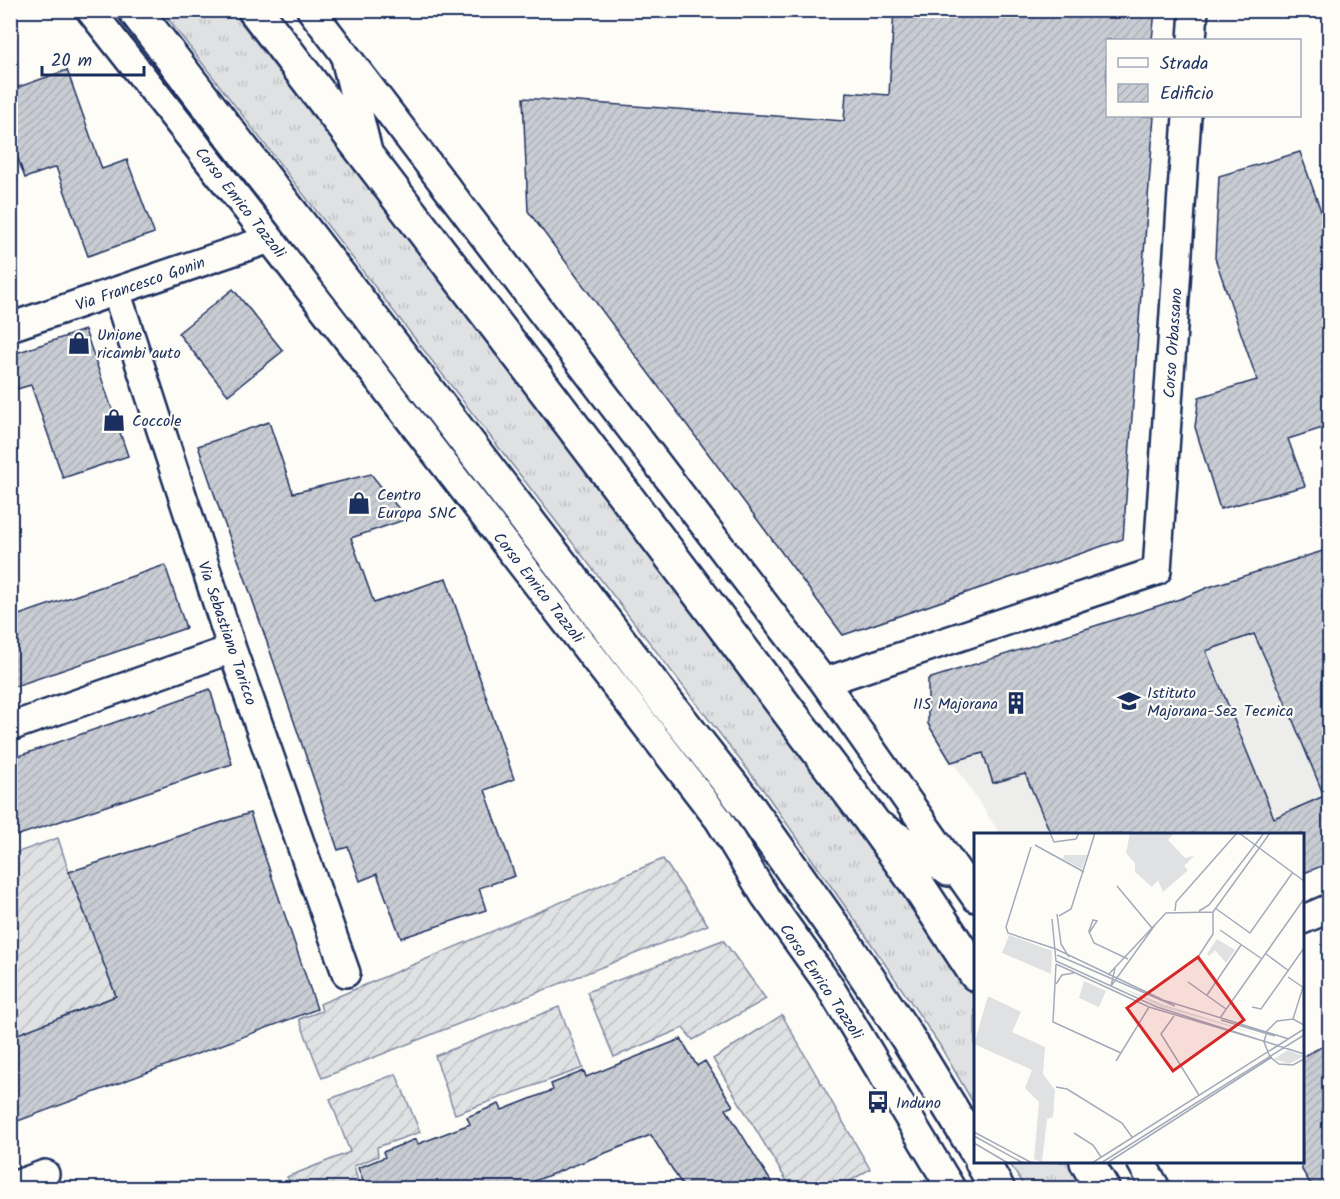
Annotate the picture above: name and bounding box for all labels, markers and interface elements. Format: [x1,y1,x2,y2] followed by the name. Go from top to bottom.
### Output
[42,39,144,77] scale bar
[1106,39,1301,117] legend
[51,47,92,76] text: 20 m
[1160,50,1208,79] text: Strada
[1160,80,1214,109] text: Edificio
[188,142,292,265] street label: Corso Enrico Tazzoli
[72,251,209,318] street label: Via Francesco Gonin
[1157,287,1190,399] street label: Corso Orbassano
[97,323,181,366] place label: Unione ricambi auto
[66,330,92,356] shop icon: Unione ricambi auto
[101,407,127,433] shop icon: Coccole
[132,409,181,434] place label: Coccole
[377,483,457,526] place label: Centro Europa SNC
[346,490,372,516] shop icon: Centro Europa SNC
[486,527,590,650] street label: Corso Enrico Tazzoli
[190,558,263,709] street label: Via Sebastiano Taricco
[1147,681,1294,724] place label: Istituto Majorana-Sez Tecnica
[1116,688,1142,714] school or university icon: Istituto Majorana-Sez Tecnica
[1003,690,1029,716] building icon: IIS Majorana
[913,692,998,717] place label: IIS Majorana
[974,833,1304,1163] inset map
[773,919,870,1046] street label: Corso Enrico Tazzoli
[865,1089,891,1115] bus stop icon: Induno
[896,1091,941,1116] place label: Induno

